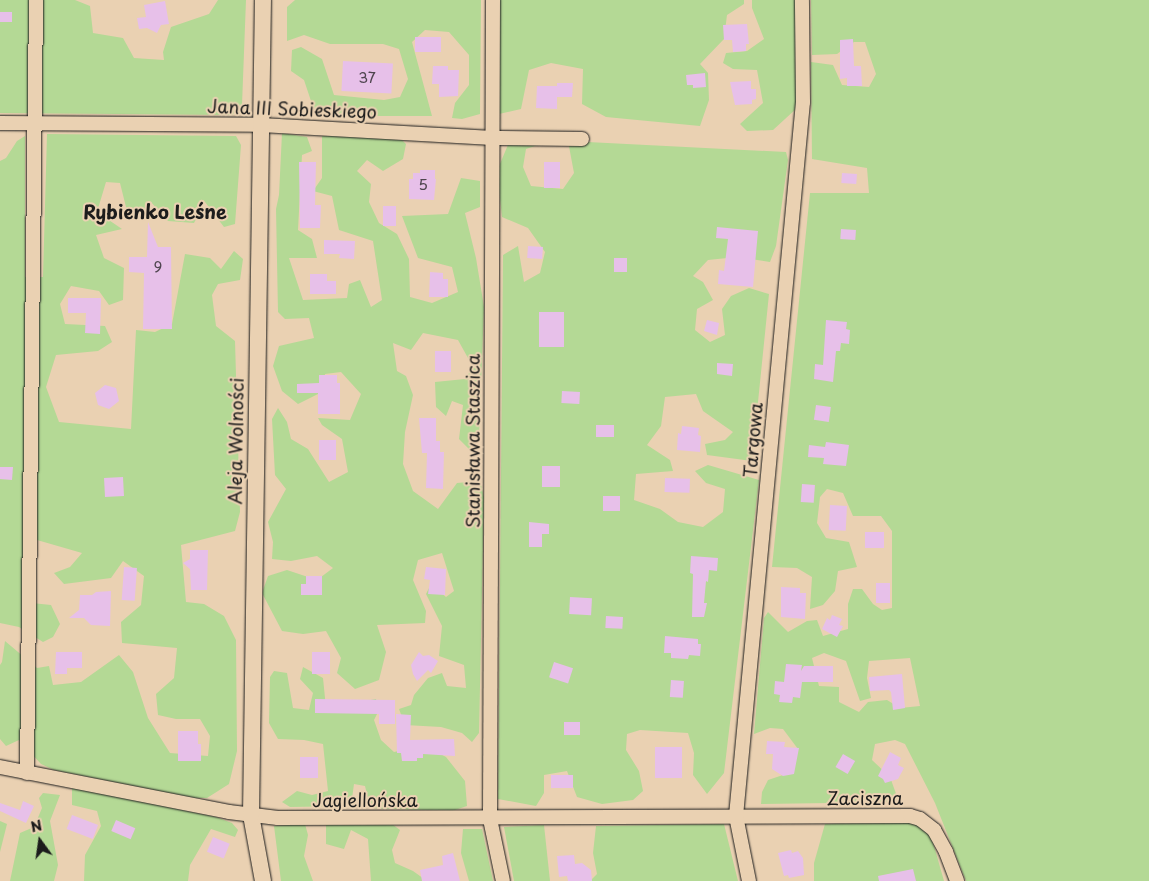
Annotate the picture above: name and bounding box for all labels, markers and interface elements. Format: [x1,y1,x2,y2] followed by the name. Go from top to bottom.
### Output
[358,68,376,86] house number: 37
[206,95,378,123] street label: Jana III Sobieskiego
[418,175,428,193] house number: 5
[83,201,227,223] district label: Rybienko Leśne
[154,257,162,275] house number: 9
[462,354,484,528] street label: Stanisława Staszica
[224,377,248,505] street label: Aleja Wolności
[739,402,767,478] street label: Targowa
[827,787,903,809] street label: Zaciszna
[312,789,418,811] street label: Jagiellońska
[28,814,44,837] text: N
[15,816,65,866] north arrow

